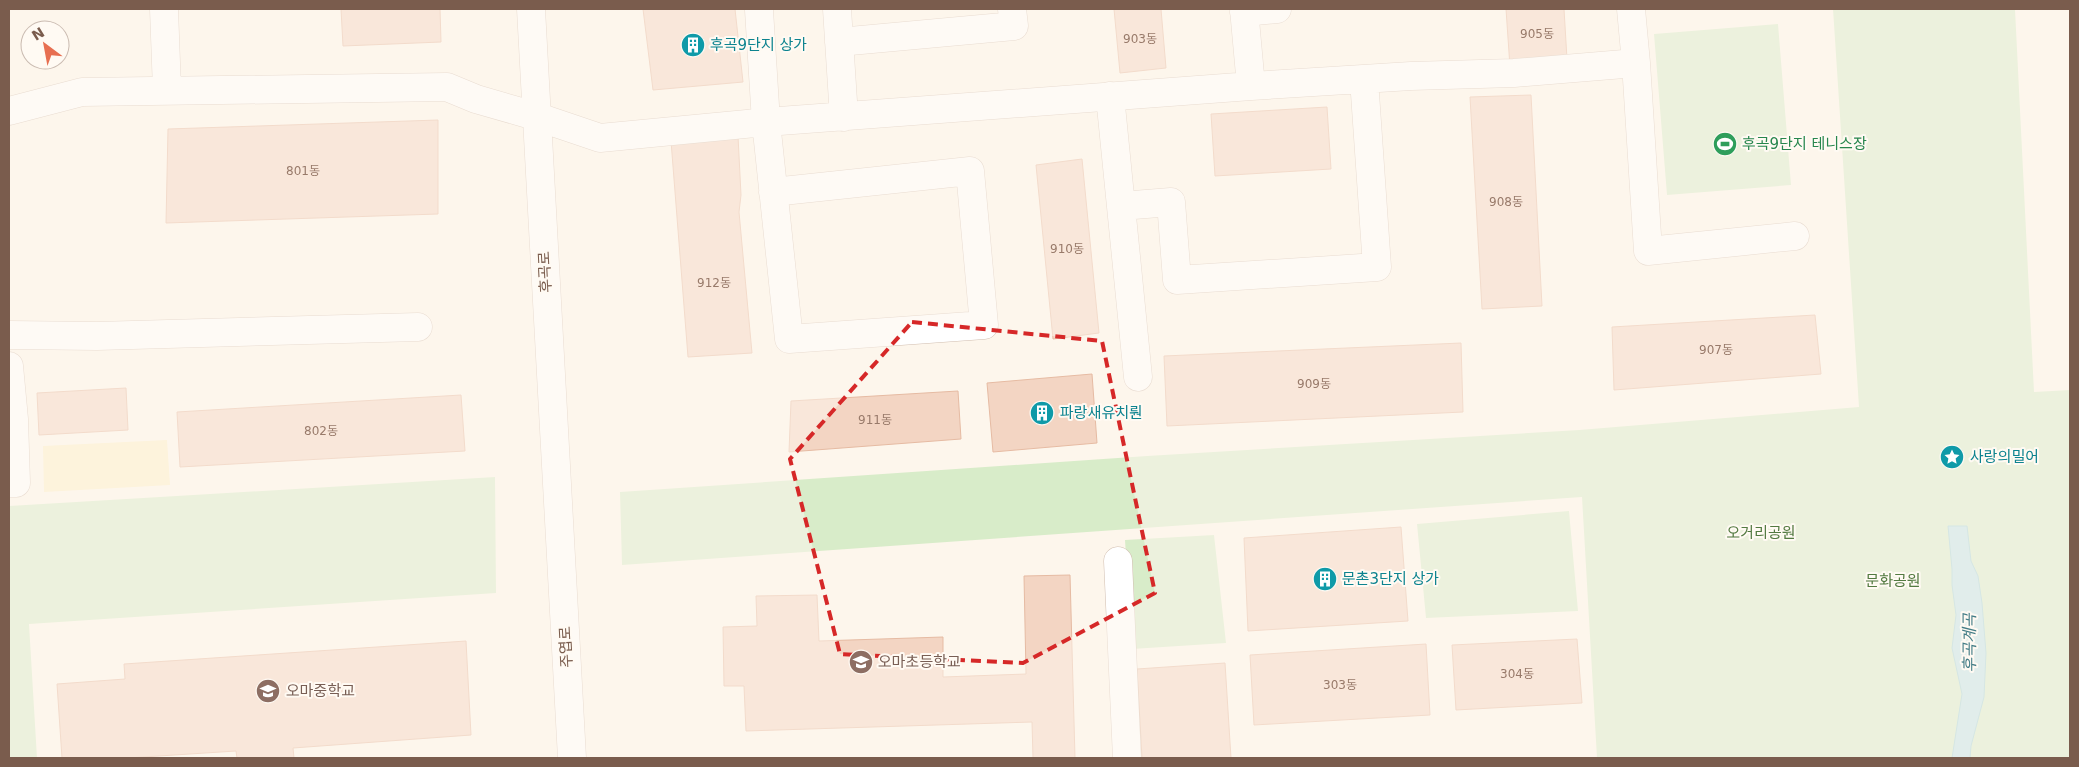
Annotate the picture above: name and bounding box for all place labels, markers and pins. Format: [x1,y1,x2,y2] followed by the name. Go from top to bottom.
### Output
[680,32,706,58] building icon: 후곡9단지 상가
[710,36,807,54] place label: 후곡9단지 상가
[1712,131,1738,157] sports icon: 후곡9단지 테니스장
[1742,135,1867,153] place label: 후곡9단지 테니스장
[1029,400,1055,426] building icon: 파랑새유치뤈
[1060,404,1143,422] place label: 파랑새유치뤈
[1939,444,1965,470] place icon: 사랑의밀어
[1970,448,2039,466] place label: 사랑의밀어
[1312,566,1338,592] building icon: 문촌3단지 상가
[1342,570,1439,588] place label: 문촌3단지 상가
[848,649,874,675] school or university icon: 오마초등학교
[878,653,961,671] place label: 오마초등학교
[255,678,281,704] school or university icon: 오마중학교
[286,682,355,700] place label: 오마중학교

